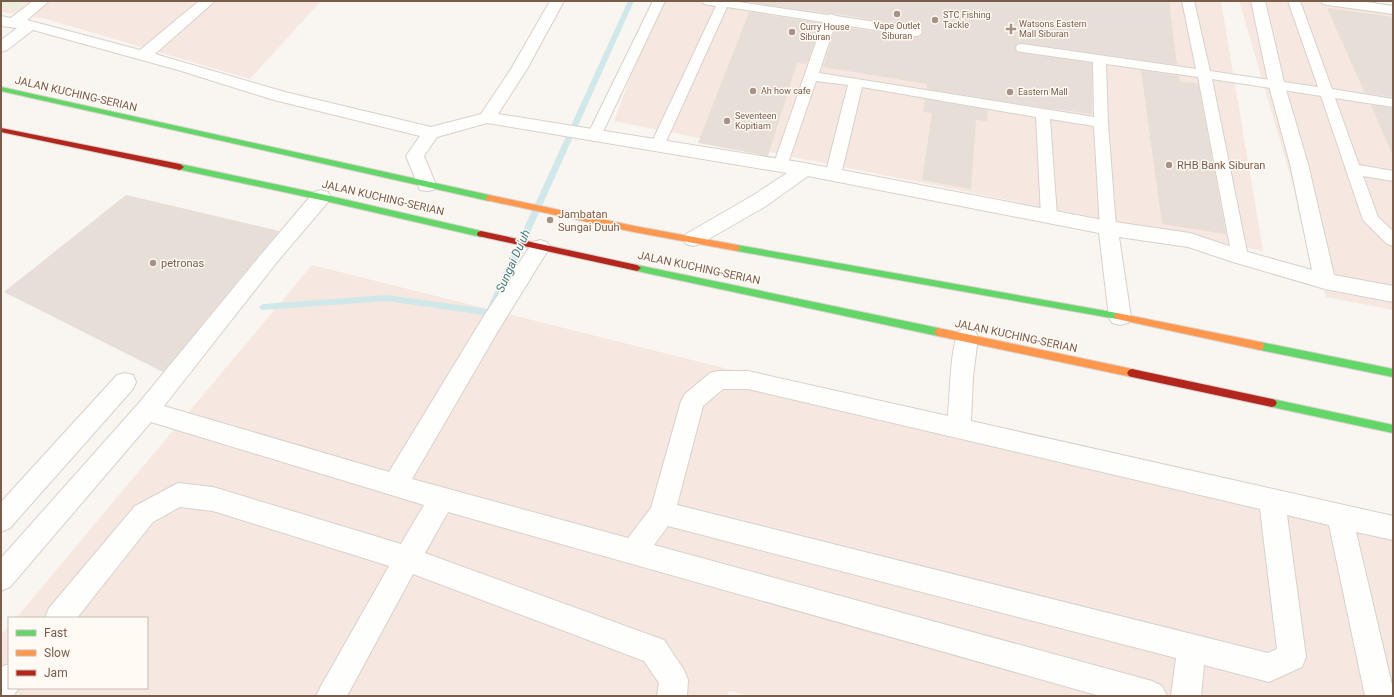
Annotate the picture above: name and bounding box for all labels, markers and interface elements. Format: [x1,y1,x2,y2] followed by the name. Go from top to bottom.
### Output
[892,9,902,19] marker: Vape Outlet Siburan
[943,10,991,30] place label: STC Fishing Tackle
[930,15,940,25] marker: STC Fishing Tackle
[1019,19,1087,39] place label: Watsons Eastern Mall Siburan
[874,21,920,41] place label: Vape Outlet Siburan
[800,22,850,42] place label: Curry House Siburan
[1006,24,1016,34] marker: Watsons Eastern Mall Siburan
[787,27,797,37] marker: Curry House Siburan
[14,74,138,114] street label: JALAN KUCHING-SERIAN
[748,86,758,96] marker: Ah how cafe
[761,86,811,96] place label: Ah how cafe
[1005,87,1015,97] marker: Eastern Mall
[1018,87,1068,97] place label: Eastern Mall
[735,111,777,131] place label: Seventeen Kopitiam
[722,116,732,126] marker: Seventeen Kopitiam
[1177,159,1265,172] place label: RHB Bank Siburan
[1164,160,1174,170] marker: RHB Bank Siburan
[321,178,445,218] street label: JALAN KUCHING-SERIAN
[558,208,620,234] place label: Jambatan Sungai Duuh
[545,215,555,225] marker: Jambatan Sungai Duuh
[493,227,533,295] water label: Sungai Du'uh
[637,249,761,287] street label: JALAN KUCHING-SERIAN
[161,257,205,270] place label: petronas
[148,258,158,268] marker: petronas
[954,317,1078,355] street label: JALAN KUCHING-SERIAN
[8,617,148,689] legend
[44,626,67,640] text: Fast
[44,646,70,660] text: Slow
[44,666,68,680] text: Jam

